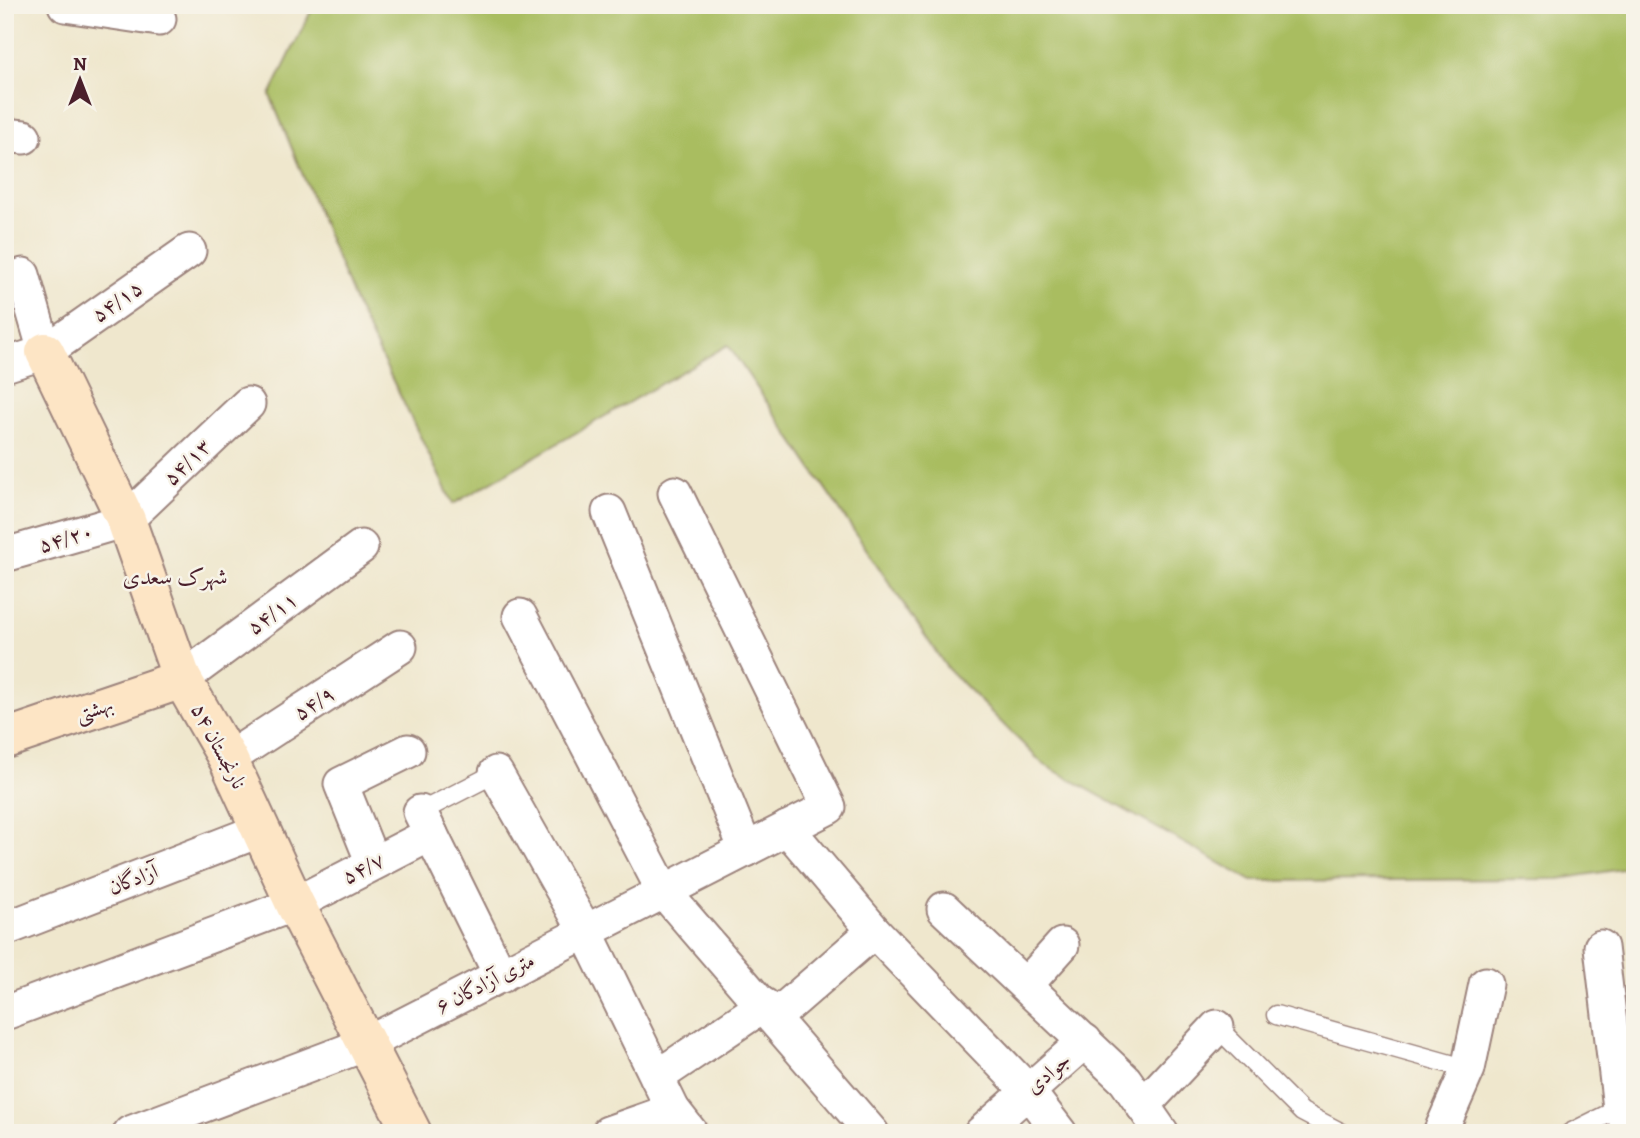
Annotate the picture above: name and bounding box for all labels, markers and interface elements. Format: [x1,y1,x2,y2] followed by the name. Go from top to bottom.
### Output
[46,46,116,116] north arrow
[73,51,87,77] text: N
[86,273,148,329] street label: ۵۴/۱۵
[157,432,217,492] street label: ۵۴/۱۳
[35,517,97,559] street label: ۵۴/۲۰
[122,561,228,592] district label: شهرک سعدی
[241,585,303,641] street label: ۵۴/۱۱
[288,679,340,727] street label: ۵۴/۹
[71,690,117,729] street label: بهشتی
[185,698,253,794] street label: نارنجستان ۵۴
[337,846,389,890] street label: ۵۴/۷
[104,856,164,901] street label: آزادگان
[431,946,539,1020] street label: ۶ متری آزادگان
[1019,1046,1077,1100] street label: جوادی

